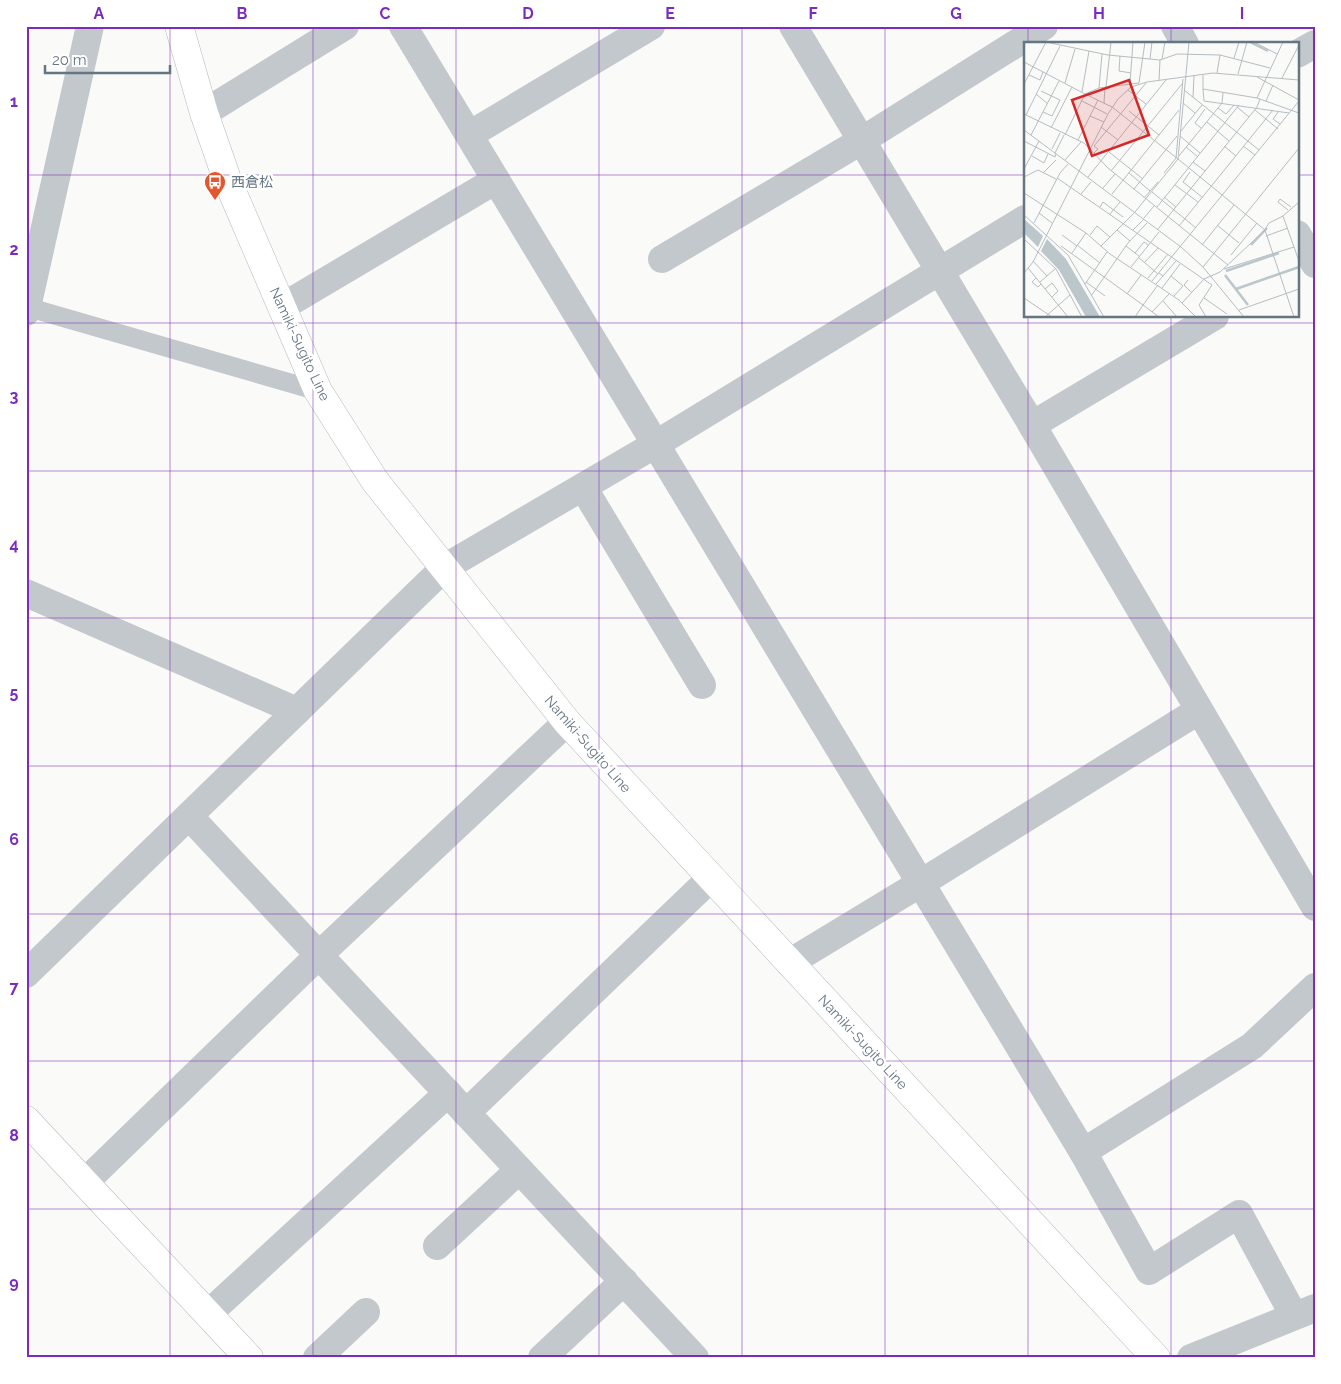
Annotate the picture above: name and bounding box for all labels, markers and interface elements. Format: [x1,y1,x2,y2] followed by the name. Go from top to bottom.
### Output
[94,4,105,23] text: A
[237,4,248,23] text: B
[380,4,391,23] text: C
[522,4,534,23] text: D
[665,4,675,23] text: E
[808,4,818,23] text: F
[950,4,962,23] text: G
[1093,4,1105,23] text: H
[1240,4,1244,23] text: I
[45,42,170,74] scale bar
[1024,42,1298,318] inset map
[52,51,87,69] text: 20 m
[10,92,18,111] text: 1
[203,170,227,201] bus stop icon: 西倉松
[231,174,273,190] place label: 西倉松
[9,240,19,259] text: 2
[267,285,333,403] street label: Namiki-Sugito Line
[10,387,19,406] text: 3
[9,535,19,554] text: 4
[10,683,19,702] text: 5
[542,692,634,796] street label: Namiki-Sugito Line
[9,830,19,849] text: 6
[10,978,19,997] text: 7
[815,991,911,1093] street label: Namiki-Sugito Line
[9,1126,19,1145] text: 8
[9,1273,19,1292] text: 9

